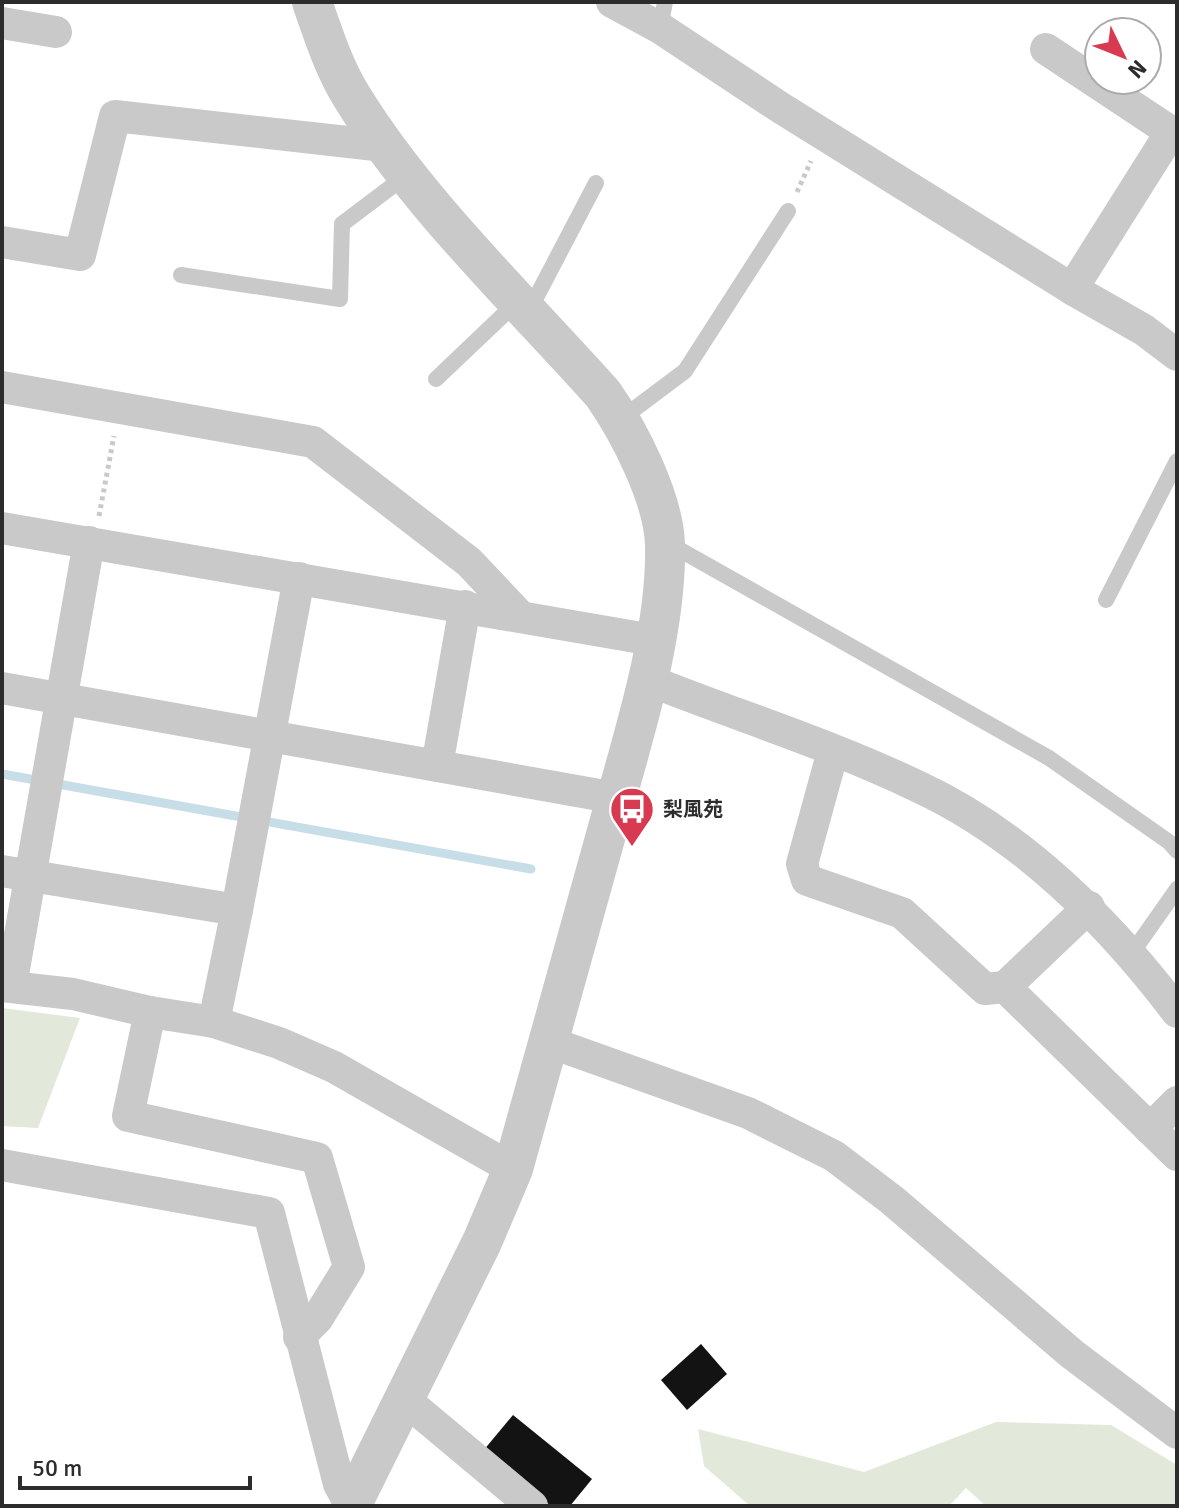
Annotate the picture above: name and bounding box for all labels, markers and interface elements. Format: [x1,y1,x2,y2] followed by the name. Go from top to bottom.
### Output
[1083,16,1163,96] north arrow
[1122,54,1152,84] text: N
[608,785,656,848] bus stop icon: 梨風苑
[663,797,723,822] place label: 梨風苑
[20,1440,250,1490] scale bar
[32,1453,82,1483] text: 50 m

